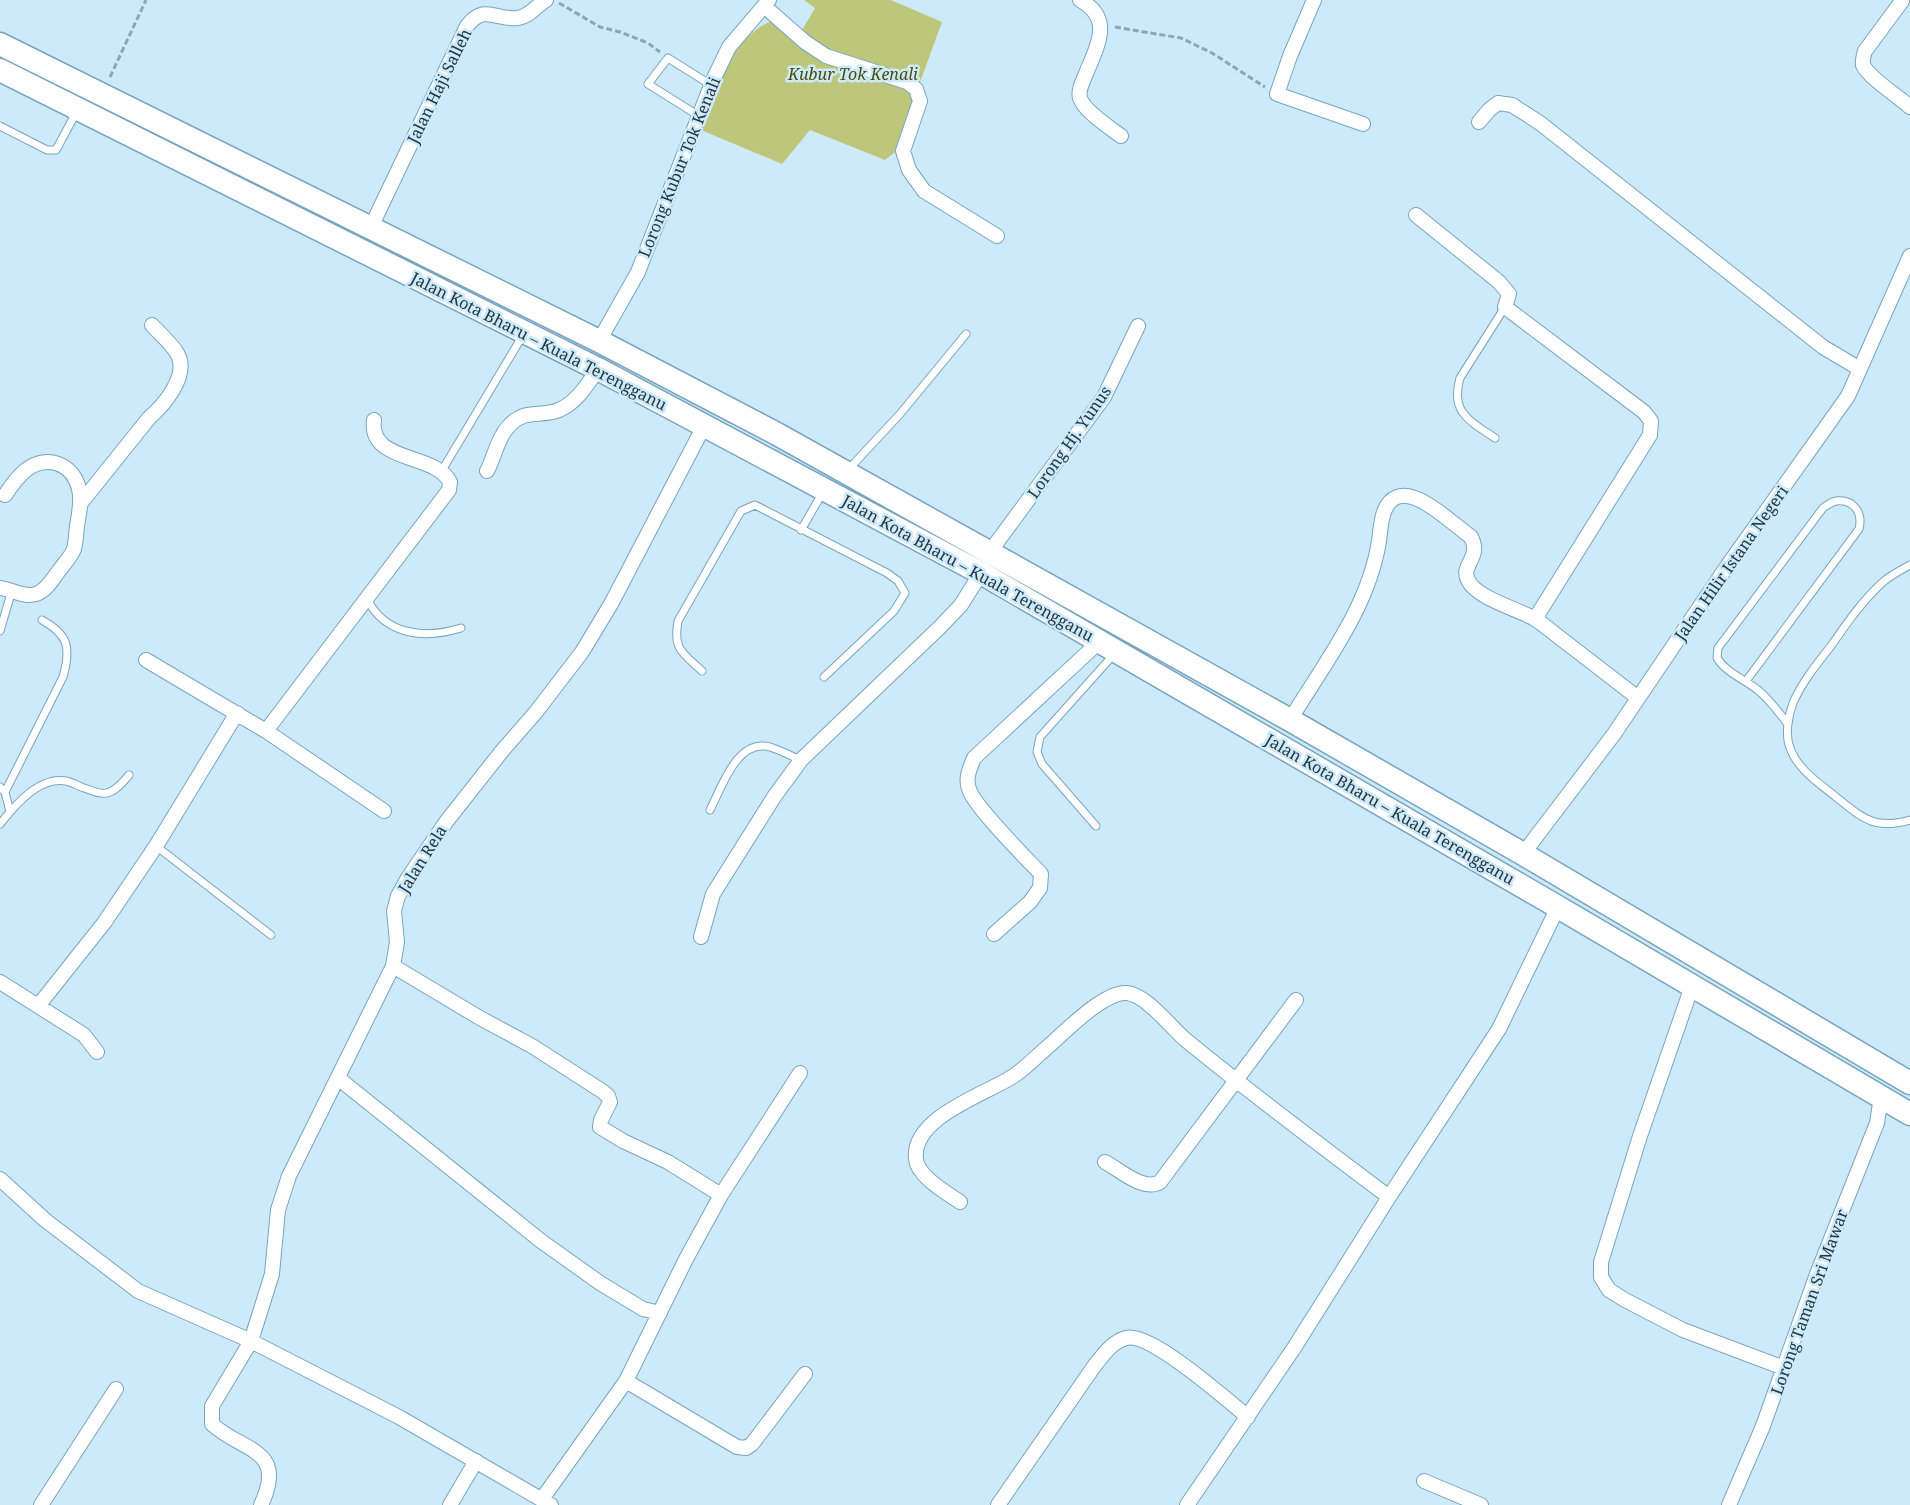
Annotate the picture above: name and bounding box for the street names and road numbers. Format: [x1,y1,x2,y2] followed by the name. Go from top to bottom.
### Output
[401,25,476,148] street label: Jalan Haji Salleh
[633,74,725,260] street label: Lorong Kubur Tok Kenali
[406,266,671,415] street label: Jalan Kota Bharu – Kuala Terengganu
[1022,381,1116,503] street label: Lorong Hj. Yunus
[1668,481,1793,646] street label: Jalan Hilir Istana Negeri
[837,489,1098,647] street label: Jalan Kota Bharu – Kuala Terengganu
[1260,728,1519,890] street label: Jalan Kota Bharu – Kuala Terengganu
[392,821,452,898] street label: Jalan Rela
[1765,1206,1853,1398] street label: Lorong Taman Sri Mawar

